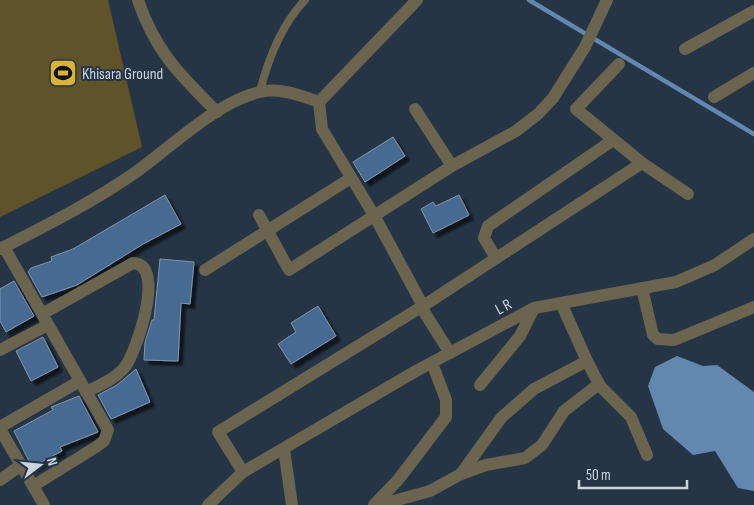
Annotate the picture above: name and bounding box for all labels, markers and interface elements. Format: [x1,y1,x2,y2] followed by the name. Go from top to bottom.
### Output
[48,58,78,88] sports icon: Khisara Ground
[82,65,163,84] place label: Khisara Ground
[492,295,515,319] street label: L R
[15,440,65,490] north arrow
[43,456,61,467] text: N
[579,458,686,490] scale bar
[586,466,611,485] text: 50 m

